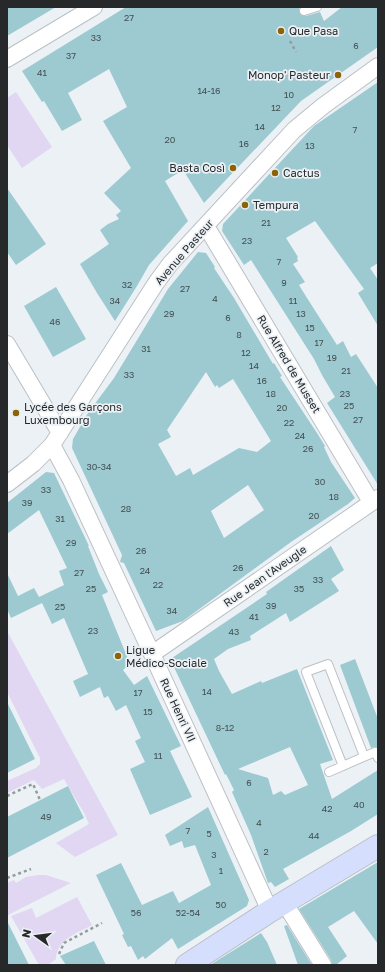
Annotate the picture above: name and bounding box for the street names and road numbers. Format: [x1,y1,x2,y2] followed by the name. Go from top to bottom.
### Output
[152,216,216,287] street label: Avenue Pasteur
[255,312,324,415] street label: Rue Alfred de Musset
[221,542,309,609] street label: Rue Jean l'Aveugle
[158,676,199,744] street label: Rue Henri VII

